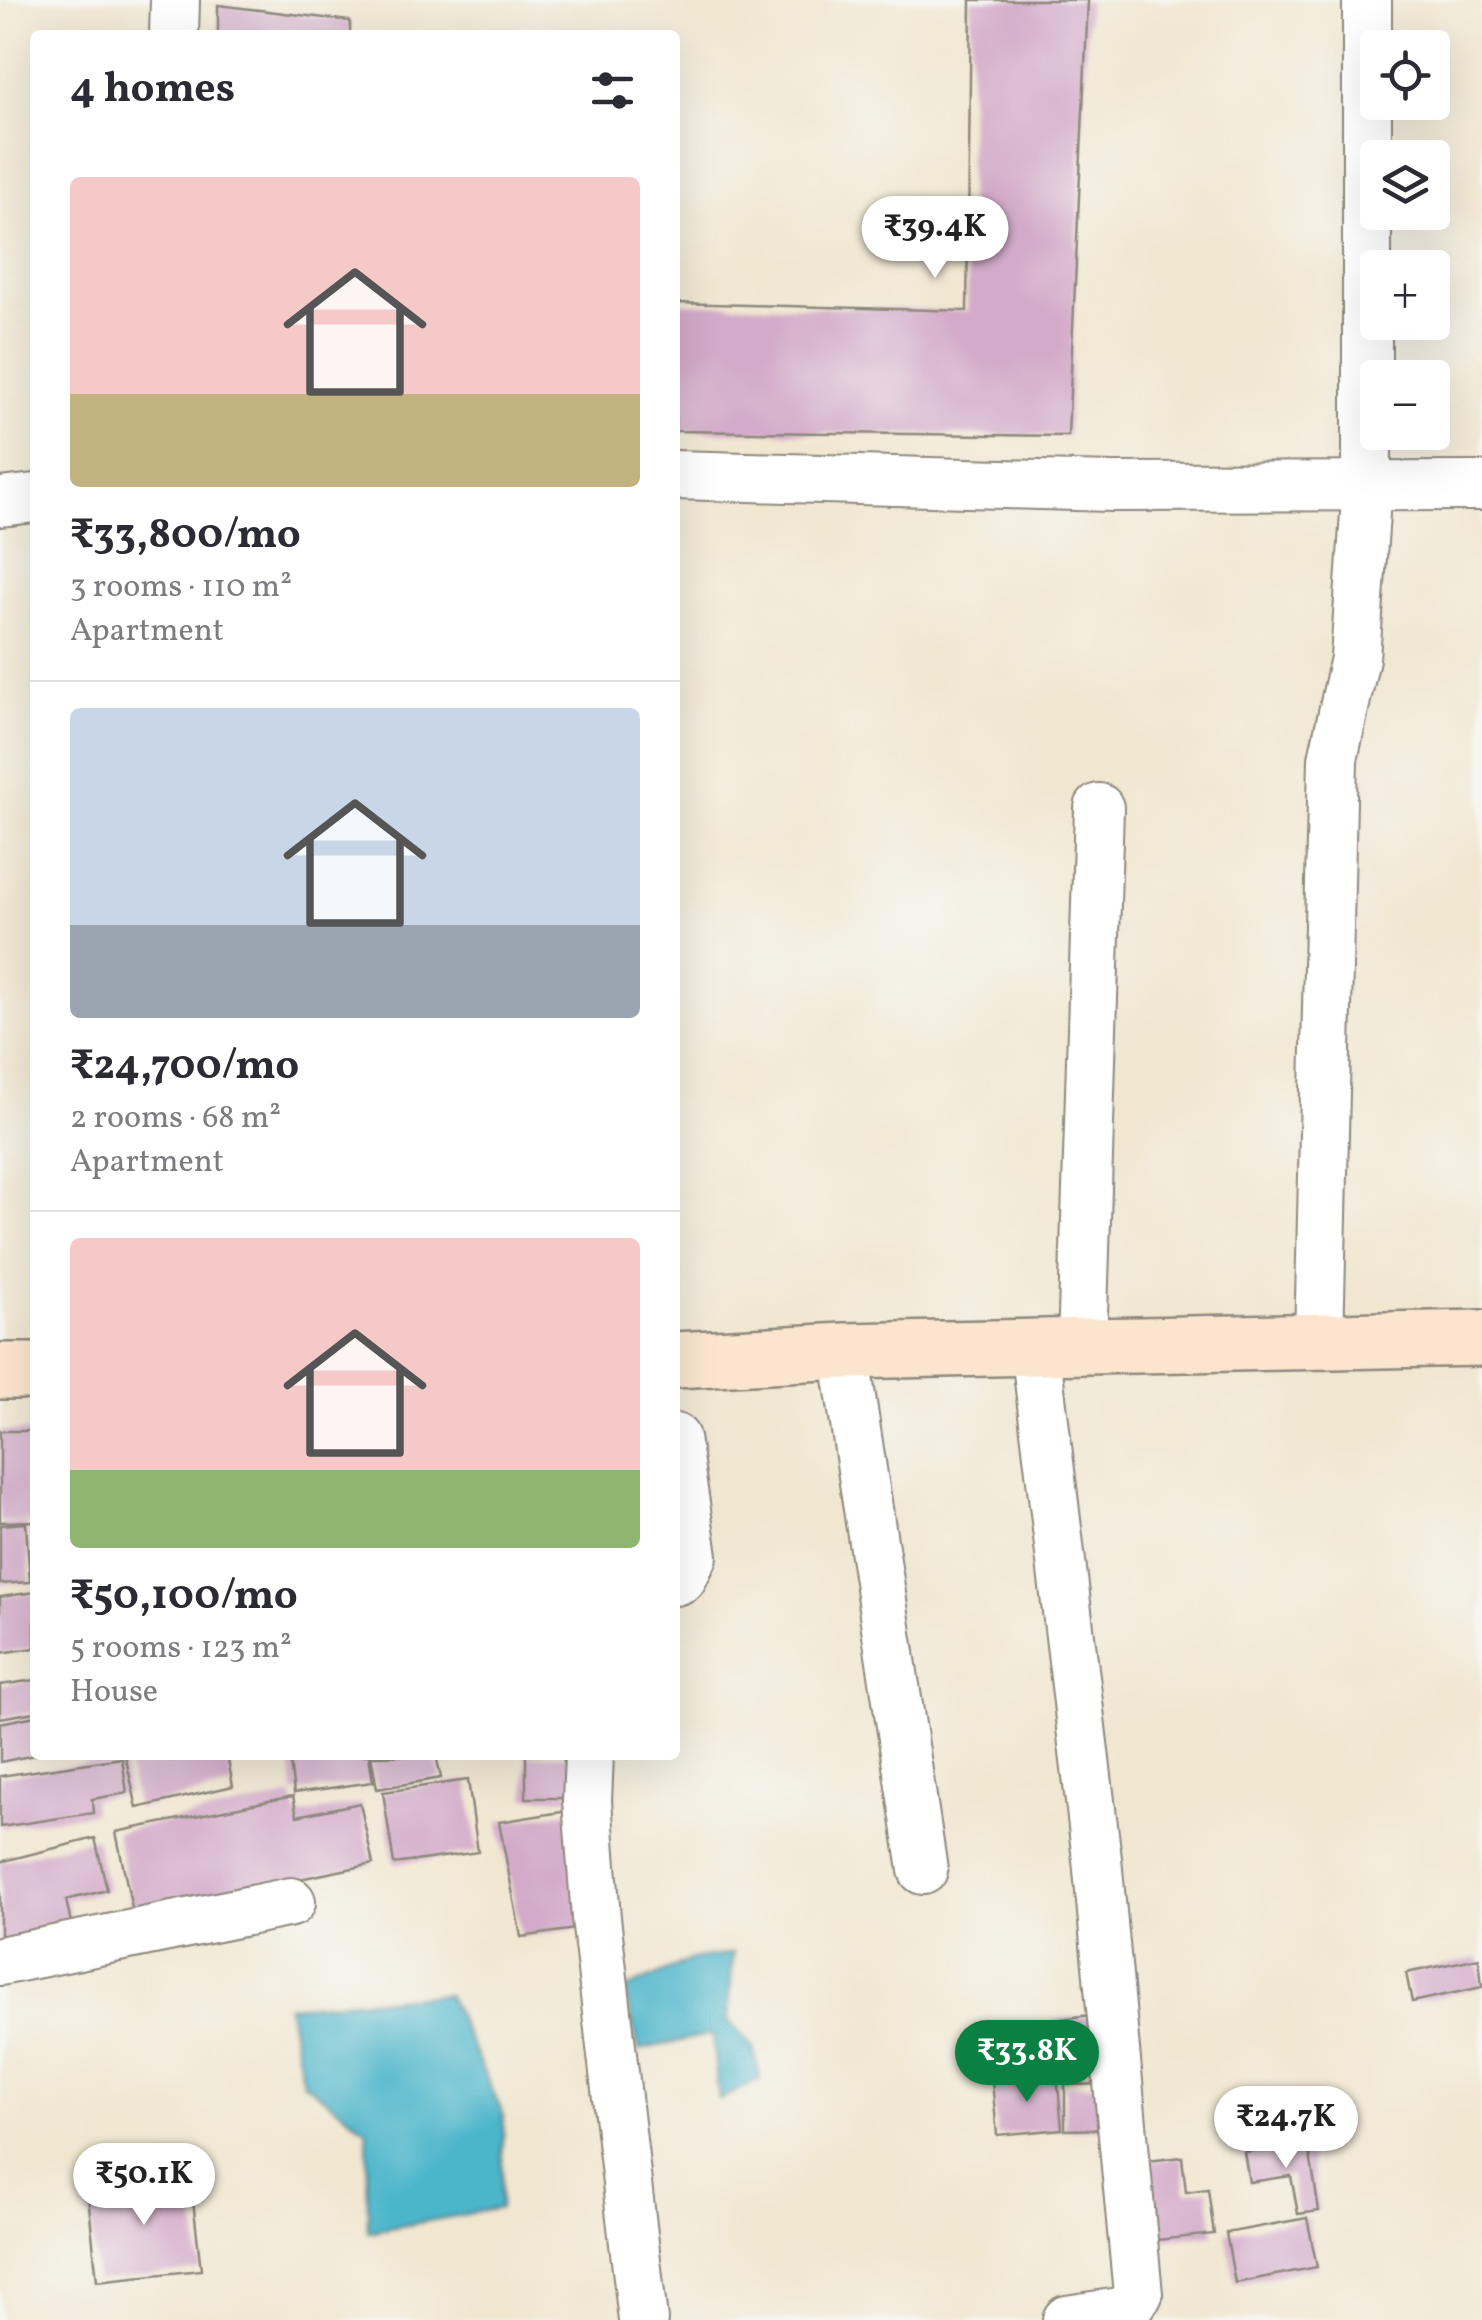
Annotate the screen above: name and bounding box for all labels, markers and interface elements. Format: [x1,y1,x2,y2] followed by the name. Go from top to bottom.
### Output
[1360,30,1450,450] map controls
[1360,30,1450,120] button: locate
[70,61,235,120] text: 4 homes
[585,63,640,118] icon: filters
[1360,140,1450,230] button: layers
[854,196,1016,281] pin: ₹39.4K
[884,206,986,250] text: ₹39.4K
[265,242,445,422] icon: home
[1360,250,1450,340] button: +
[1360,360,1450,450] button: −
[70,507,301,566] text: ₹33,800/mo
[70,566,292,610] text: 3 rooms · 110 m²
[70,610,224,654] text: Apartment
[265,773,445,953] icon: home
[70,1038,299,1097] text: ₹24,700/mo
[70,1097,281,1141] text: 2 rooms · 68 m²
[70,1141,224,1185] text: Apartment
[265,1303,445,1483] icon: home
[70,1568,298,1627] text: ₹50,100/mo
[70,1627,292,1671] text: 5 rooms · 123 m²
[70,1671,158,1715] text: House
[946,2020,1108,2105] pin: ₹33.8K
[977,2030,1077,2074] text: ₹33.8K
[1205,2086,1367,2171] pin: ₹24.7K
[1236,2096,1336,2140] text: ₹24.7K
[63,2143,225,2228] pin: ₹50.1K
[95,2153,193,2197] text: ₹50.1K

